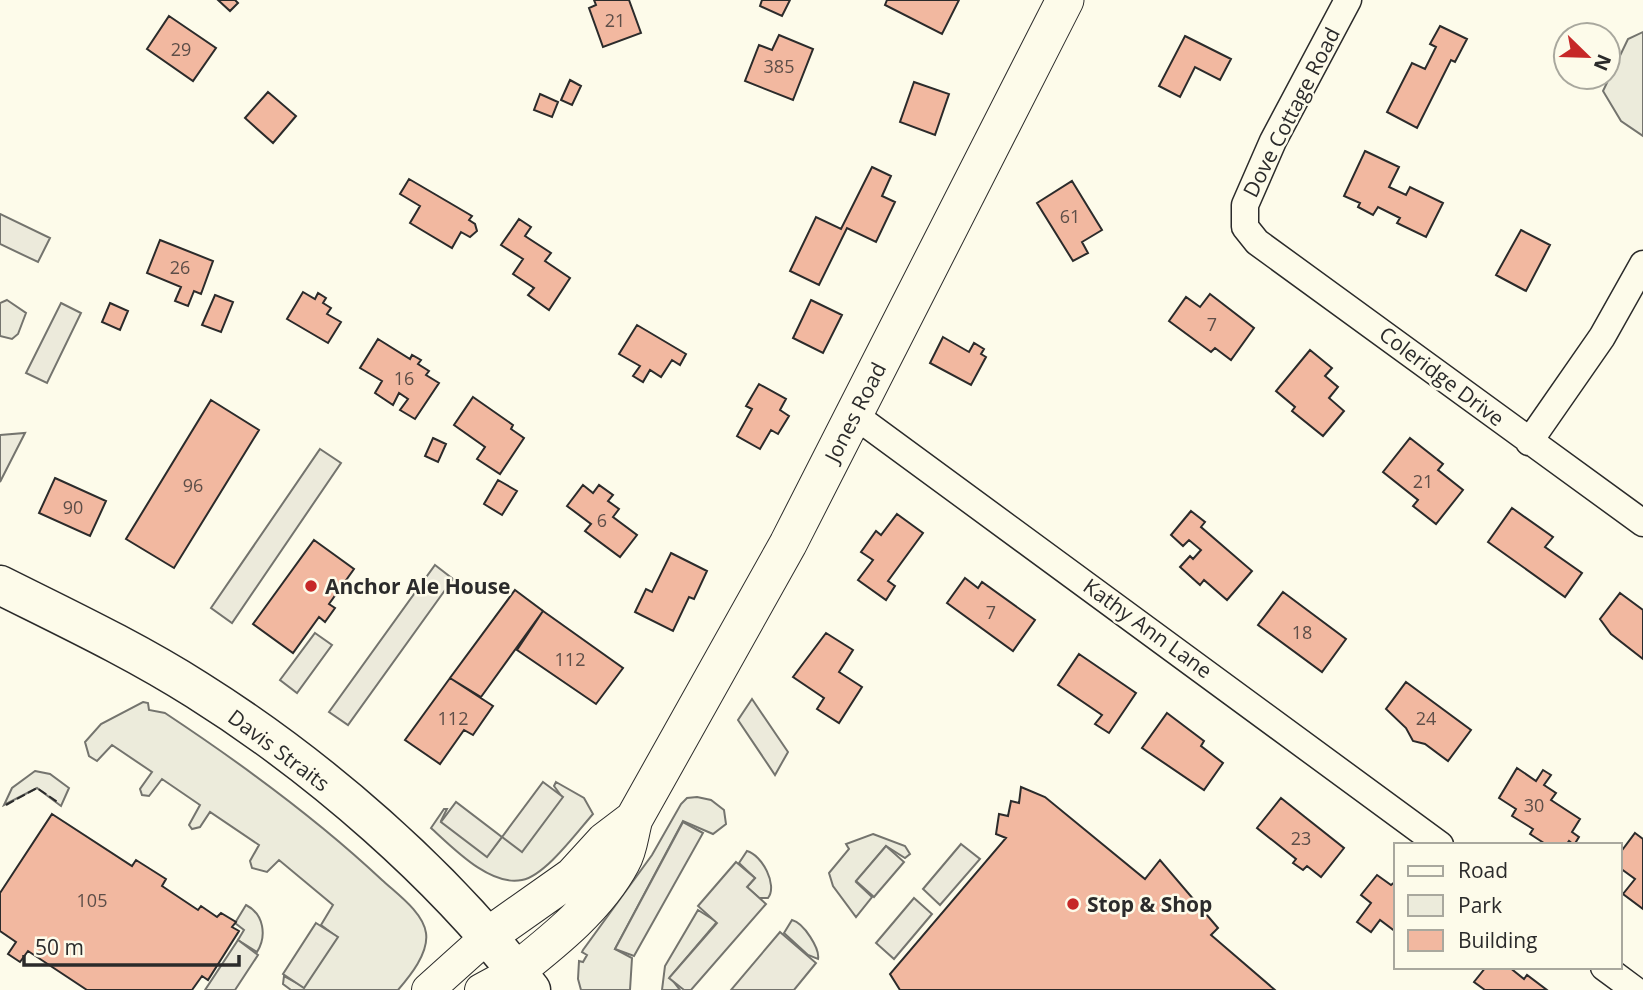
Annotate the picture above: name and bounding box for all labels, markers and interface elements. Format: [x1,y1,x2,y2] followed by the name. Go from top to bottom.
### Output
[605,8,625,32] house number: 21
[1552,21,1622,91] north arrow
[1236,22,1346,202] street label: Dove Cottage Road
[171,37,191,61] house number: 29
[1588,50,1618,75] text: N
[764,54,794,78] house number: 385
[1060,204,1080,228] house number: 61
[170,255,190,279] house number: 26
[1207,312,1217,336] house number: 7
[1374,320,1510,432] street label: Coleridge Drive
[817,357,892,468] street label: Jones Road
[394,366,414,390] house number: 16
[1413,469,1433,493] house number: 21
[183,473,203,497] house number: 96
[63,495,83,519] house number: 90
[597,508,607,532] house number: 6
[325,572,510,600] place label: Anchor Ale House
[1078,572,1218,684] street label: Kathy Ann Lane
[303,578,319,594] marker: Anchor Ale House
[986,600,996,624] house number: 7
[1292,620,1312,644] house number: 18
[555,647,585,671] house number: 112
[223,703,335,797] street label: Davis Straits
[438,706,468,730] house number: 112
[1416,706,1436,730] house number: 24
[1524,793,1544,817] house number: 30
[1291,826,1311,850] house number: 23
[1394,843,1622,969] legend
[1458,856,1508,884] text: Road
[77,888,107,912] house number: 105
[1087,890,1212,918] place label: Stop & Shop
[1458,891,1502,919] text: Park
[1065,896,1081,912] marker: Stop & Shop
[24,923,240,967] scale bar
[1458,926,1537,954] text: Building
[35,933,84,961] text: 50 m

